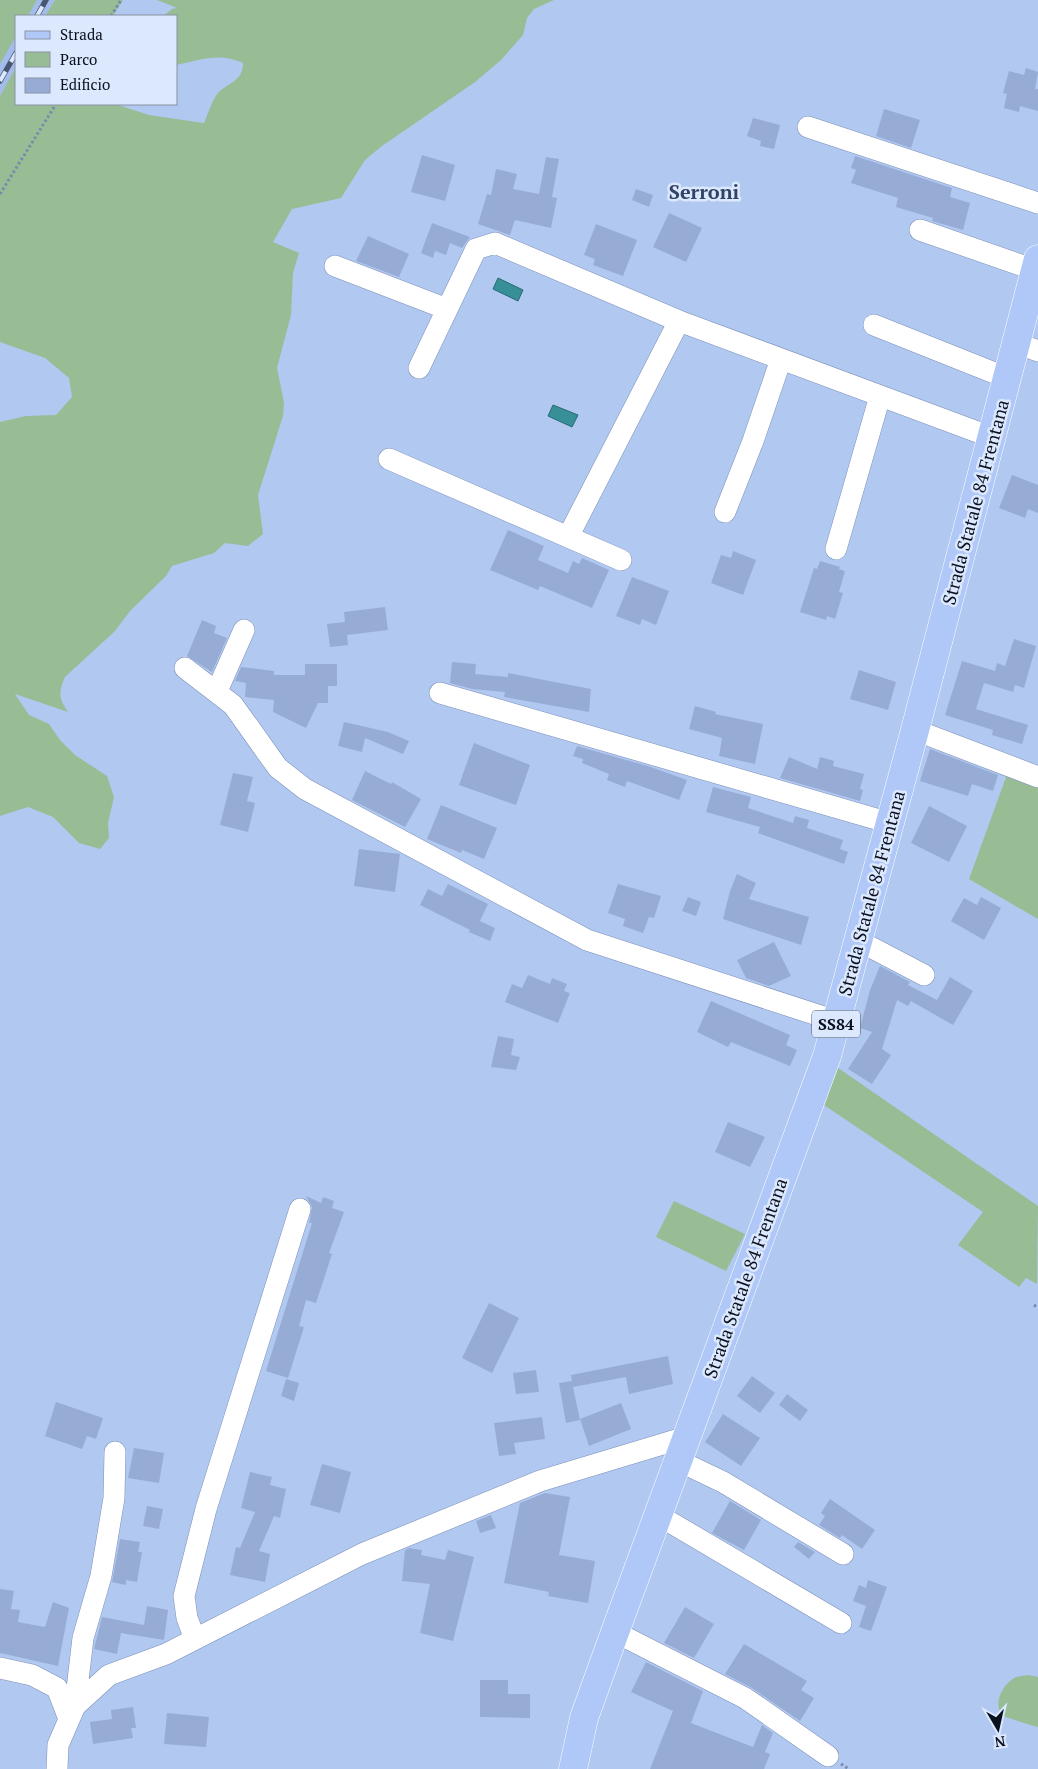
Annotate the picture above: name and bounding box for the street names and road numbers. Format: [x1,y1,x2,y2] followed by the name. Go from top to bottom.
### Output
[936,397,1014,607] street label: Strada Statale 84 Frentana
[832,788,910,998] street label: Strada Statale 84 Frentana
[812,1011,860,1038] road number: SS84
[698,1175,792,1381] street label: Strada Statale 84 Frentana

